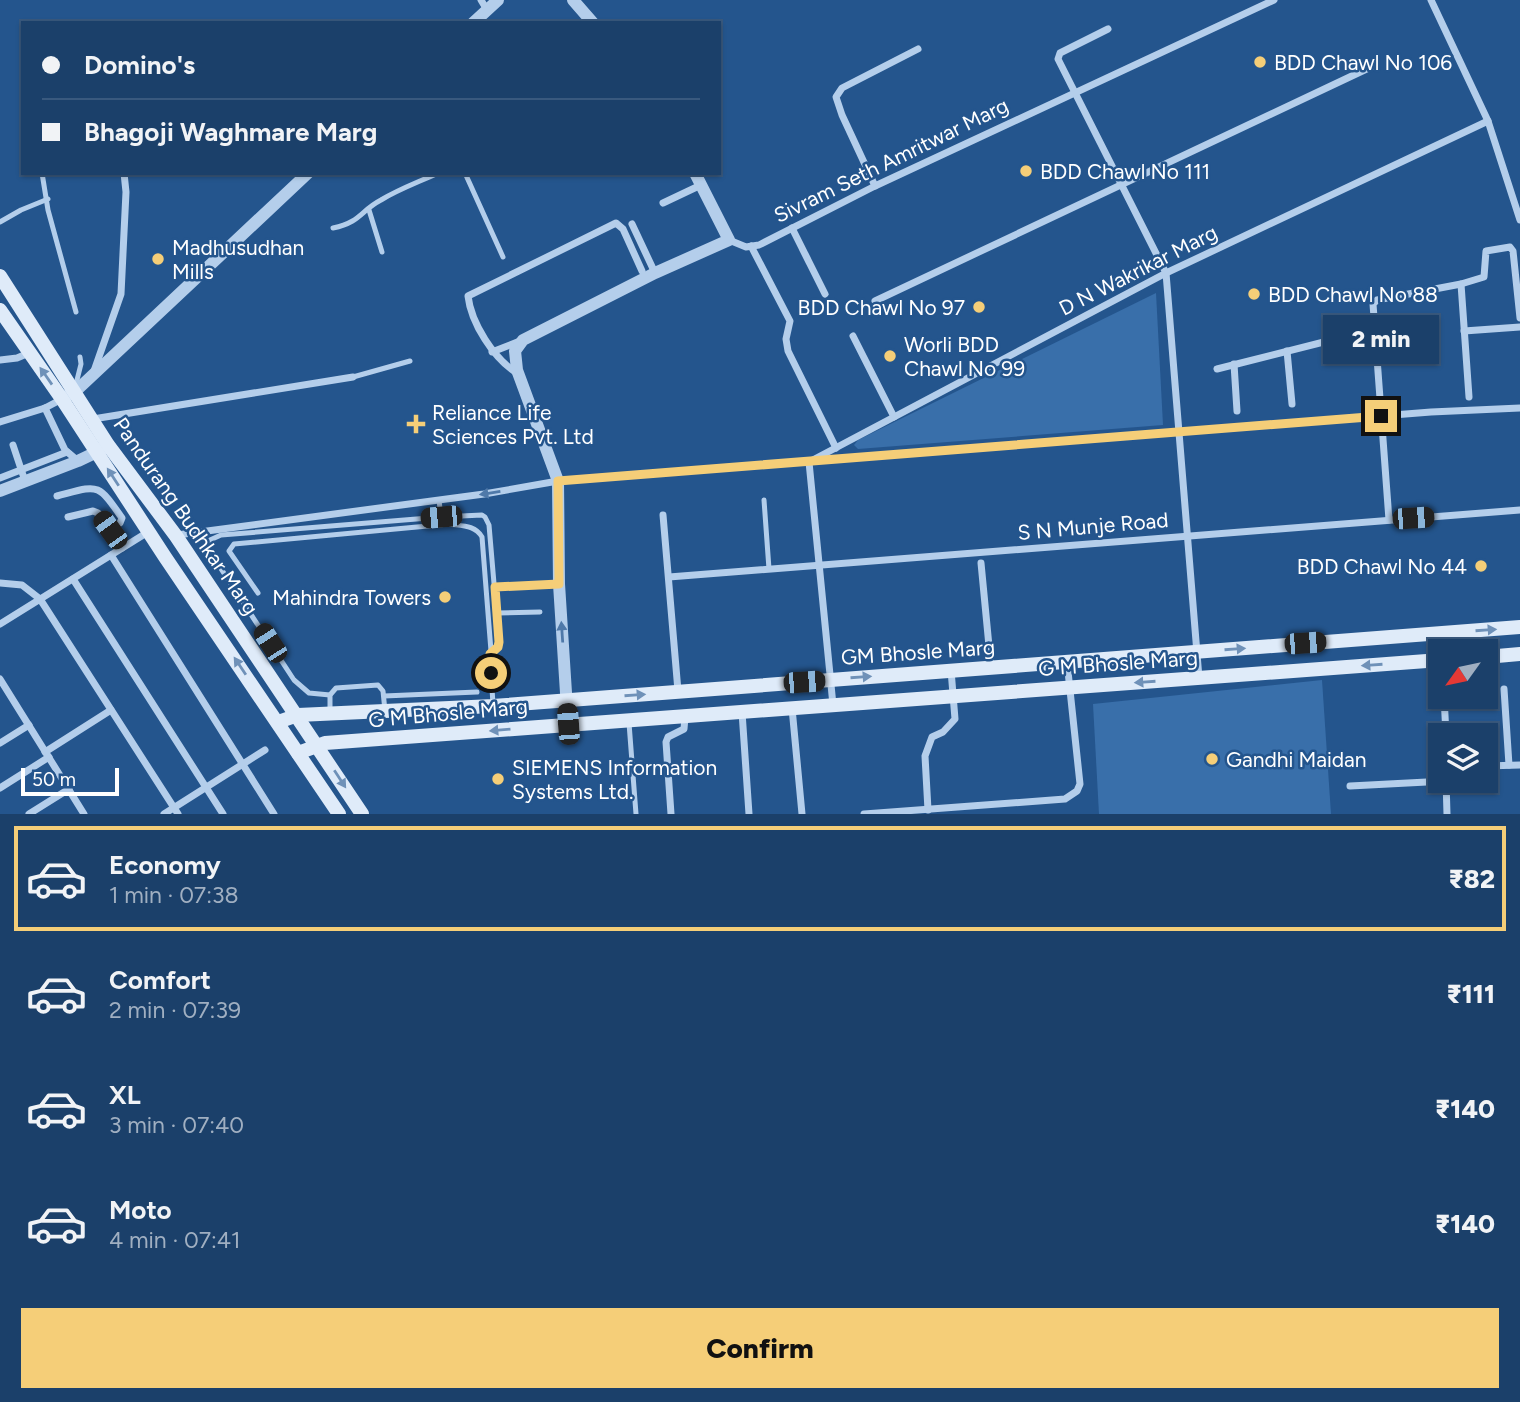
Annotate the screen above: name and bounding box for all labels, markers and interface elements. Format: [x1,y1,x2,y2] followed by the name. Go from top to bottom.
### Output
[84,49,195,81] text: Domino's
[1274,50,1452,75] place label: BDD Chawl No 106
[1252,54,1268,70] marker: BDD Chawl No 106
[770,92,1012,228] street label: Sivram Seth Amritwar Marg
[84,116,377,148] text: Bhagoji Waghmare Marg
[1040,159,1210,184] place label: BDD Chawl No 111
[1018,163,1034,179] marker: BDD Chawl No 111
[1055,219,1221,321] street label: D N Wakrikar Marg
[172,235,304,284] place label: Madhusudhan Mills
[150,251,166,267] marker: Madhusudhan Mills
[1268,282,1438,307] place label: BDD Chawl No 88
[1246,286,1262,302] marker: BDD Chawl No 88
[798,295,965,320] place label: BDD Chawl No 97
[971,299,987,315] marker: BDD Chawl No 97
[1323,314,1439,364] callout: 2 min
[1352,325,1410,353] text: 2 min
[904,332,1025,381] place label: Worli BDD Chawl No 99
[882,348,898,364] marker: Worli BDD Chawl No 99
[39,367,53,385] one-way arrow
[432,400,594,449] place label: Reliance Life Sciences Pvt. Ltd
[1365,400,1397,432] route end
[108,413,264,619] street label: Pandurang Budhkar Marg
[406,414,426,434] marker: Reliance Life Sciences Pvt. Ltd
[107,467,120,486] one-way arrow
[479,488,501,499] one-way arrow
[420,505,463,529] car
[1392,506,1435,530] car
[90,507,131,553] car
[1017,507,1169,545] street label: S N Munje Road
[1297,554,1467,579] place label: BDD Chawl No 44
[1473,558,1489,574] marker: BDD Chawl No 44
[272,585,431,610] place label: Mahindra Towers
[437,589,453,605] marker: Mahindra Towers
[250,620,291,666] car
[556,621,567,643] one-way arrow
[1475,624,1497,635] one-way arrow
[1284,631,1327,655] car
[840,634,996,670] street label: GM Bhosle Marg
[1428,639,1498,709] north arrow
[1428,639,1498,793] map controls
[1224,643,1246,654] one-way arrow
[1037,645,1199,681] street label: G M Bhosle Marg
[234,656,247,675] one-way arrow
[475,657,507,689] route start
[1361,660,1383,671] one-way arrow
[783,670,826,694] car
[851,671,873,682] one-way arrow
[1134,677,1156,688] one-way arrow
[624,689,646,700] one-way arrow
[367,694,529,732] street label: G M Bhosle Marg
[557,702,580,746] car
[1428,723,1498,793] button: layers
[489,724,511,735] one-way arrow
[1226,747,1367,772] place label: Gandhi Maidan
[1204,751,1220,767] marker: Gandhi Maidan
[512,755,717,804] place label: SIEMENS Information Systems Ltd.
[21,765,119,797] scale bar
[32,768,76,791] text: 50 m
[333,770,347,788] one-way arrow
[490,771,506,787] marker: SIEMENS Information Systems Ltd.
[25,847,88,910] icon: car
[109,849,221,881] text: Economy
[1448,863,1495,895] text: ₹82
[109,881,239,909] text: 1 min · 07:38
[25,962,88,1025] icon: car
[109,964,211,996] text: Comfort
[1446,978,1495,1010] text: ₹111
[109,996,241,1024] text: 2 min · 07:39
[25,1077,88,1140] icon: car
[109,1079,141,1111] text: XL
[1435,1093,1495,1125] text: ₹140
[109,1111,244,1139] text: 3 min · 07:40
[25,1192,88,1255] icon: car
[109,1194,172,1226] text: Moto
[1435,1208,1495,1240] text: ₹140
[109,1226,241,1254] text: 4 min · 07:41
[21,1308,1499,1388] button: Confirm

